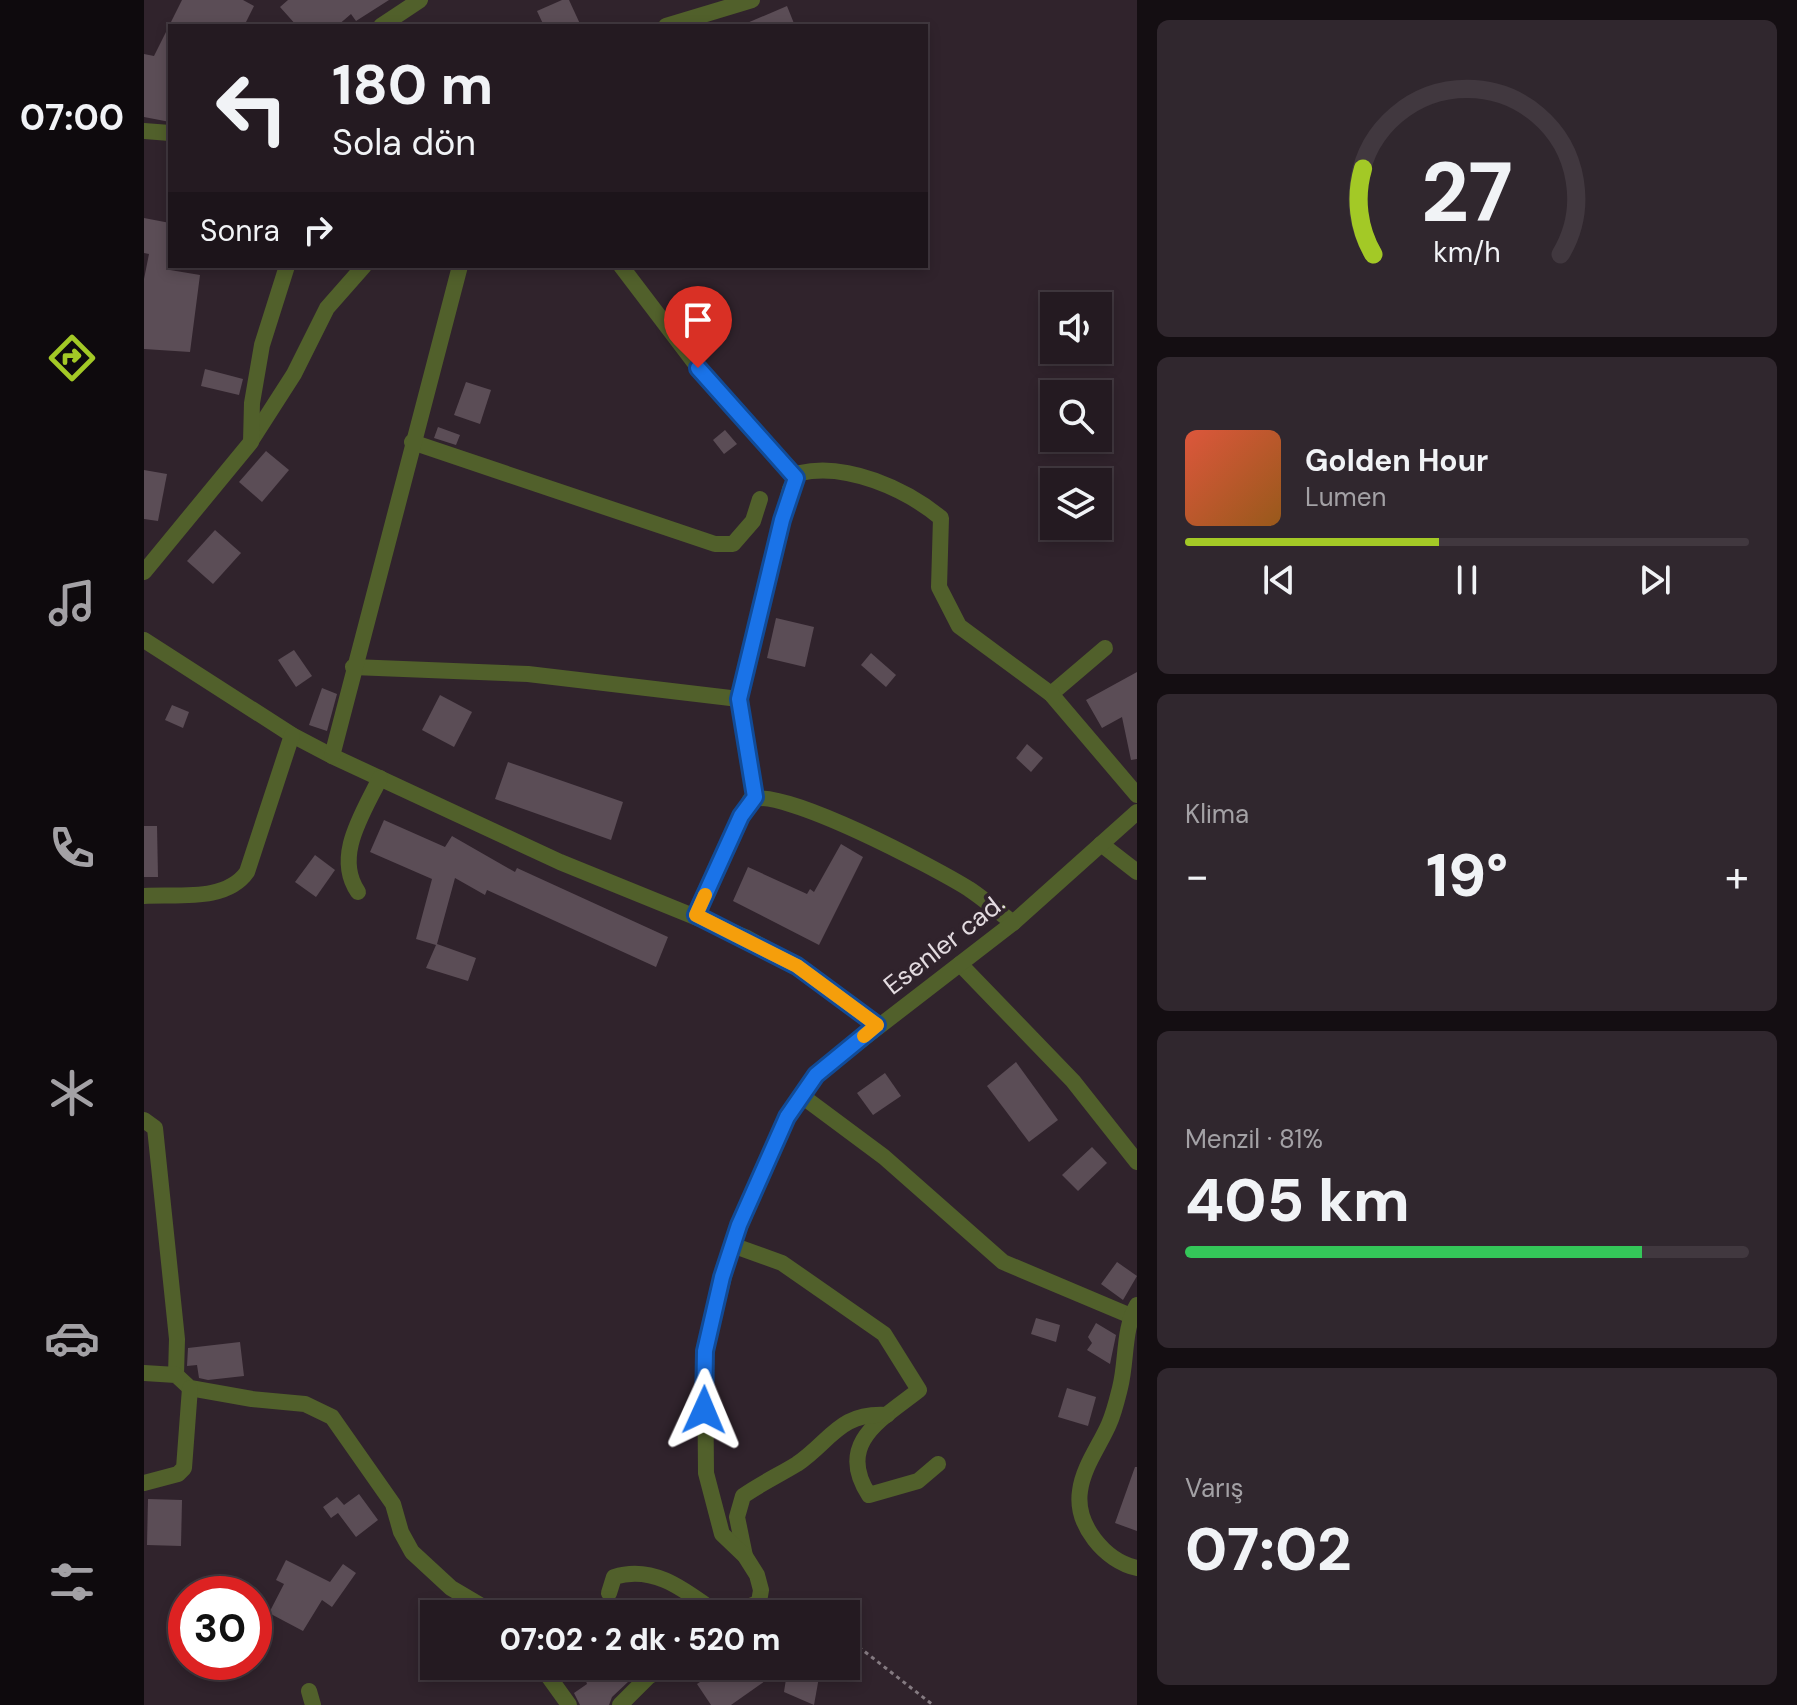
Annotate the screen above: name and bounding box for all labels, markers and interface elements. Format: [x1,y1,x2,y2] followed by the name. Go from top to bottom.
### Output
[332,48,493,121] text: 180 m
[200,56,304,160] icon: left
[20,94,124,141] text: 07:00
[332,119,476,166] text: Sola dön
[1421,137,1513,246] text: 27
[296,208,340,252] icon: right
[200,211,280,250] text: Sonra
[1433,234,1501,271] text: km/h
[664,286,732,368] pin
[1040,292,1112,540] map controls
[1040,292,1112,364] button: sound
[676,298,720,342] icon: arrive
[44,330,100,386] icon: directions
[1040,380,1112,452] button: search
[1305,441,1488,480] text: Golden Hour
[1040,468,1112,540] button: layers
[1305,480,1386,514] text: Lumen
[1257,558,1301,602] icon: previous
[1445,558,1489,602] icon: pause
[1633,558,1677,602] icon: next
[44,575,100,631] icon: music
[1185,797,1249,831] text: Klima
[44,820,100,876] icon: phone
[1426,836,1508,915] text: 19°
[1185,847,1209,905] text: −
[1725,847,1749,905] text: +
[876,886,1012,1002] street label: Esenler cad.
[44,1065,100,1121] icon: climate
[1185,1122,1323,1156] text: Menzil · 81%
[1185,1161,1410,1240] text: 405 km
[44,1310,100,1366] icon: car
[662,1368,746,1452] position arrow
[1185,1471,1244,1505] text: Varış
[1185,1510,1352,1589] text: 07:02
[44,1554,100,1610] icon: filters
[168,1576,272,1680] speed limit sign: 30
[500,1620,780,1659] text: 07:02 · 2 dk · 520 m

